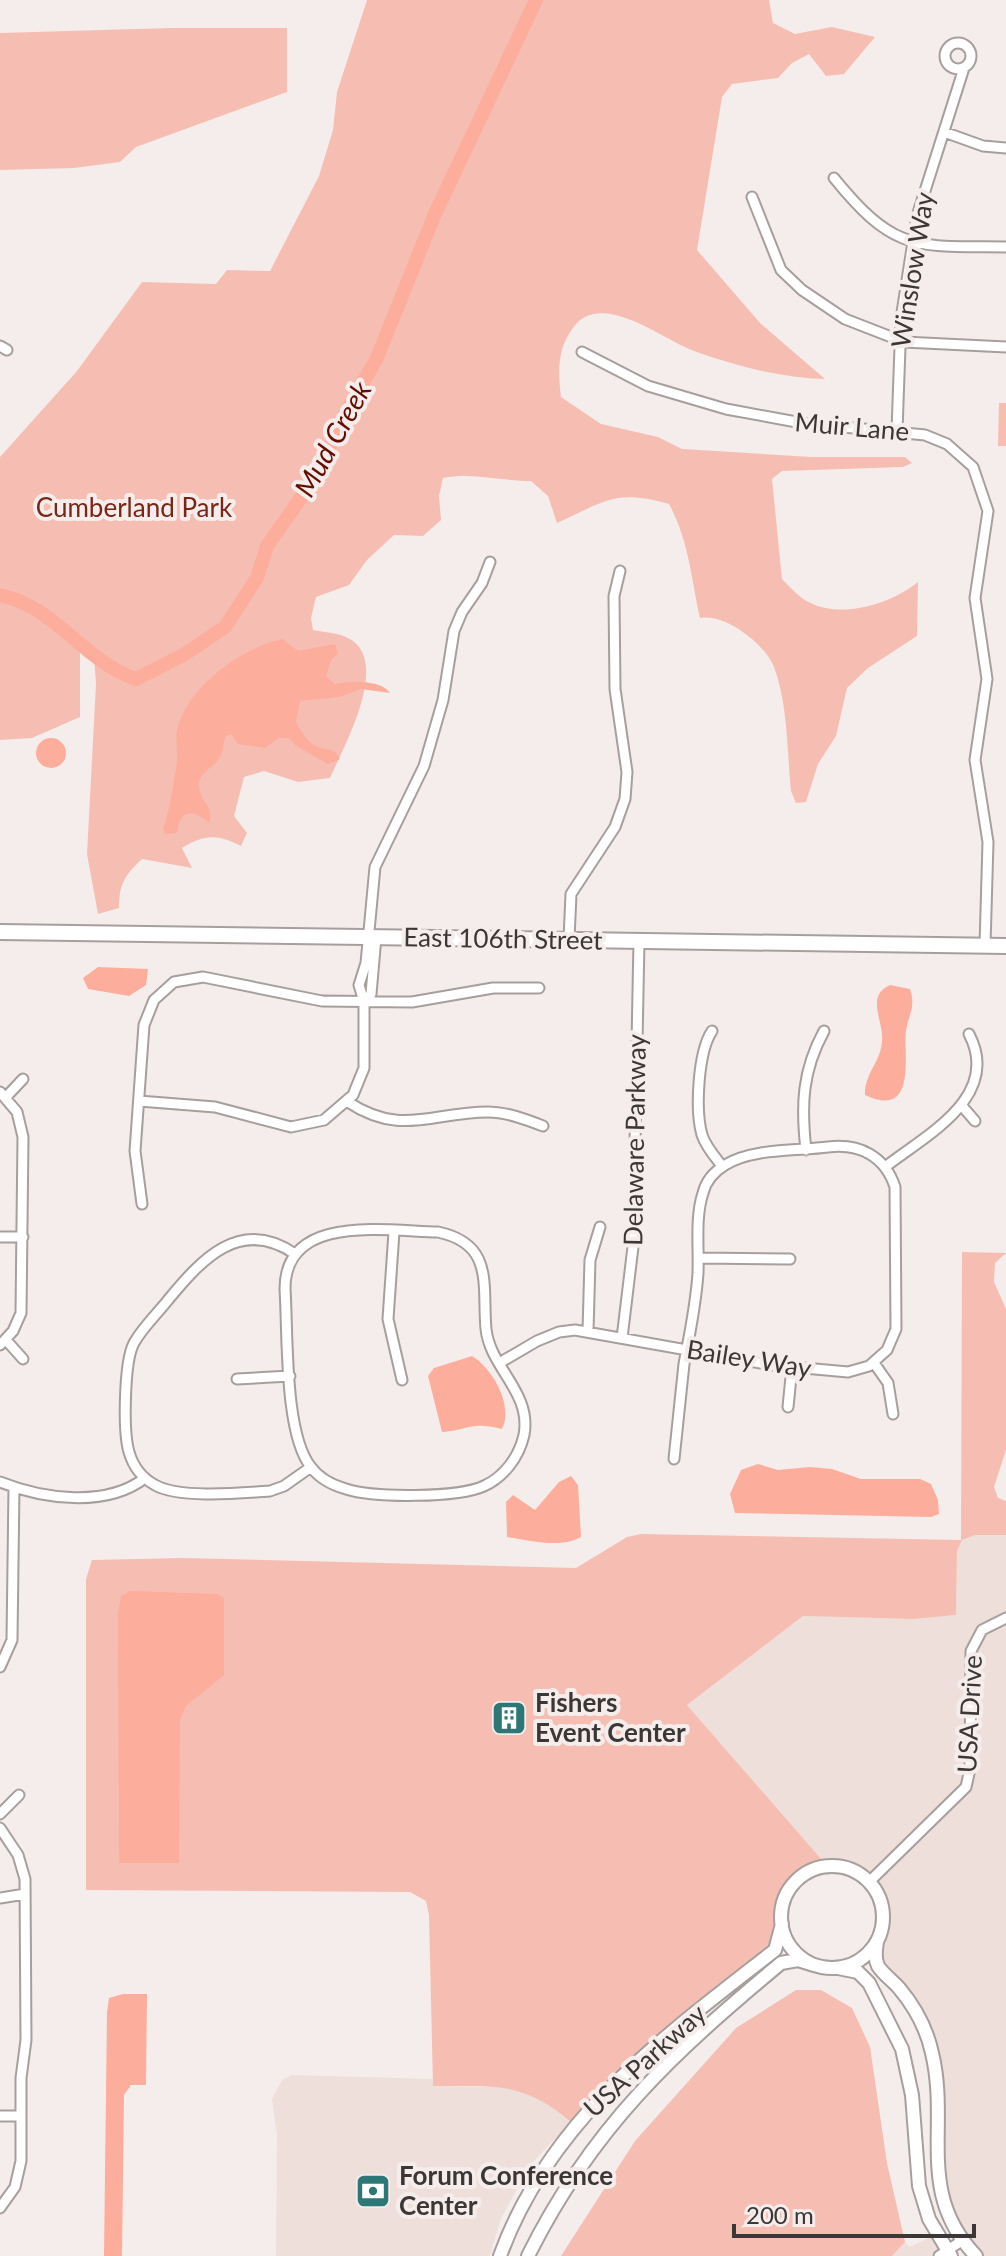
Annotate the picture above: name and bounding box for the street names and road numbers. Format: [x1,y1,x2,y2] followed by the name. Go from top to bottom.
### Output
[884,189,940,350] street label: Winslow Way
[794,405,911,447] street label: Muir Lane
[403,920,604,956] street label: East 106th Street
[616,1033,652,1246] street label: Delaware Parkway
[685,1332,814,1384] street label: Bailey Way
[950,1654,988,1774] street label: USA Drive
[577,1997,712,2123] street label: USA Parkway

